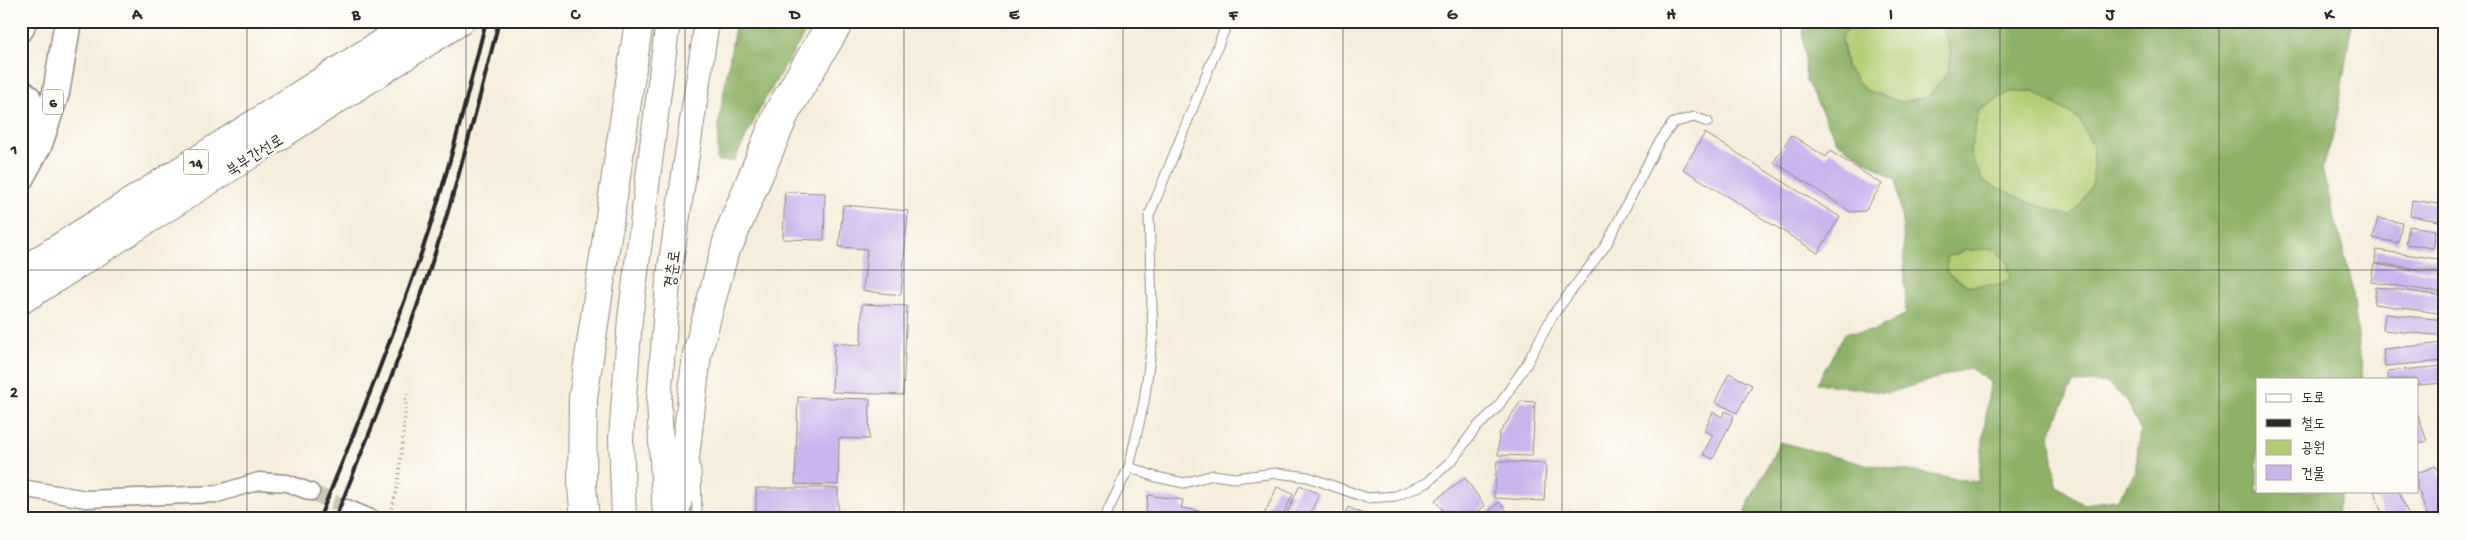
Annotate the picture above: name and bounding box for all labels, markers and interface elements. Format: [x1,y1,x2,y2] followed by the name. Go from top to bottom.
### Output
[131,7,143,26] text: A
[351,7,361,26] text: B
[570,7,581,26] text: C
[788,7,801,26] text: D
[1009,7,1020,26] text: E
[1228,7,1239,26] text: F
[1447,7,1458,26] text: G
[1666,7,1676,26] text: H
[1889,7,1893,26] text: I
[2105,7,2116,26] text: J
[2324,7,2336,26] text: K
[43,90,63,114] road number: 6
[224,132,288,182] street label: 북부간선로
[10,142,17,161] text: 1
[184,150,208,174] road number: 14
[661,249,687,290] street label: 경춘로
[2256,378,2418,492] legend
[10,385,18,404] text: 2
[2301,390,2325,408] text: 도로
[2301,416,2325,434] text: 철도
[2301,440,2325,458] text: 공원
[2301,466,2325,484] text: 건물

